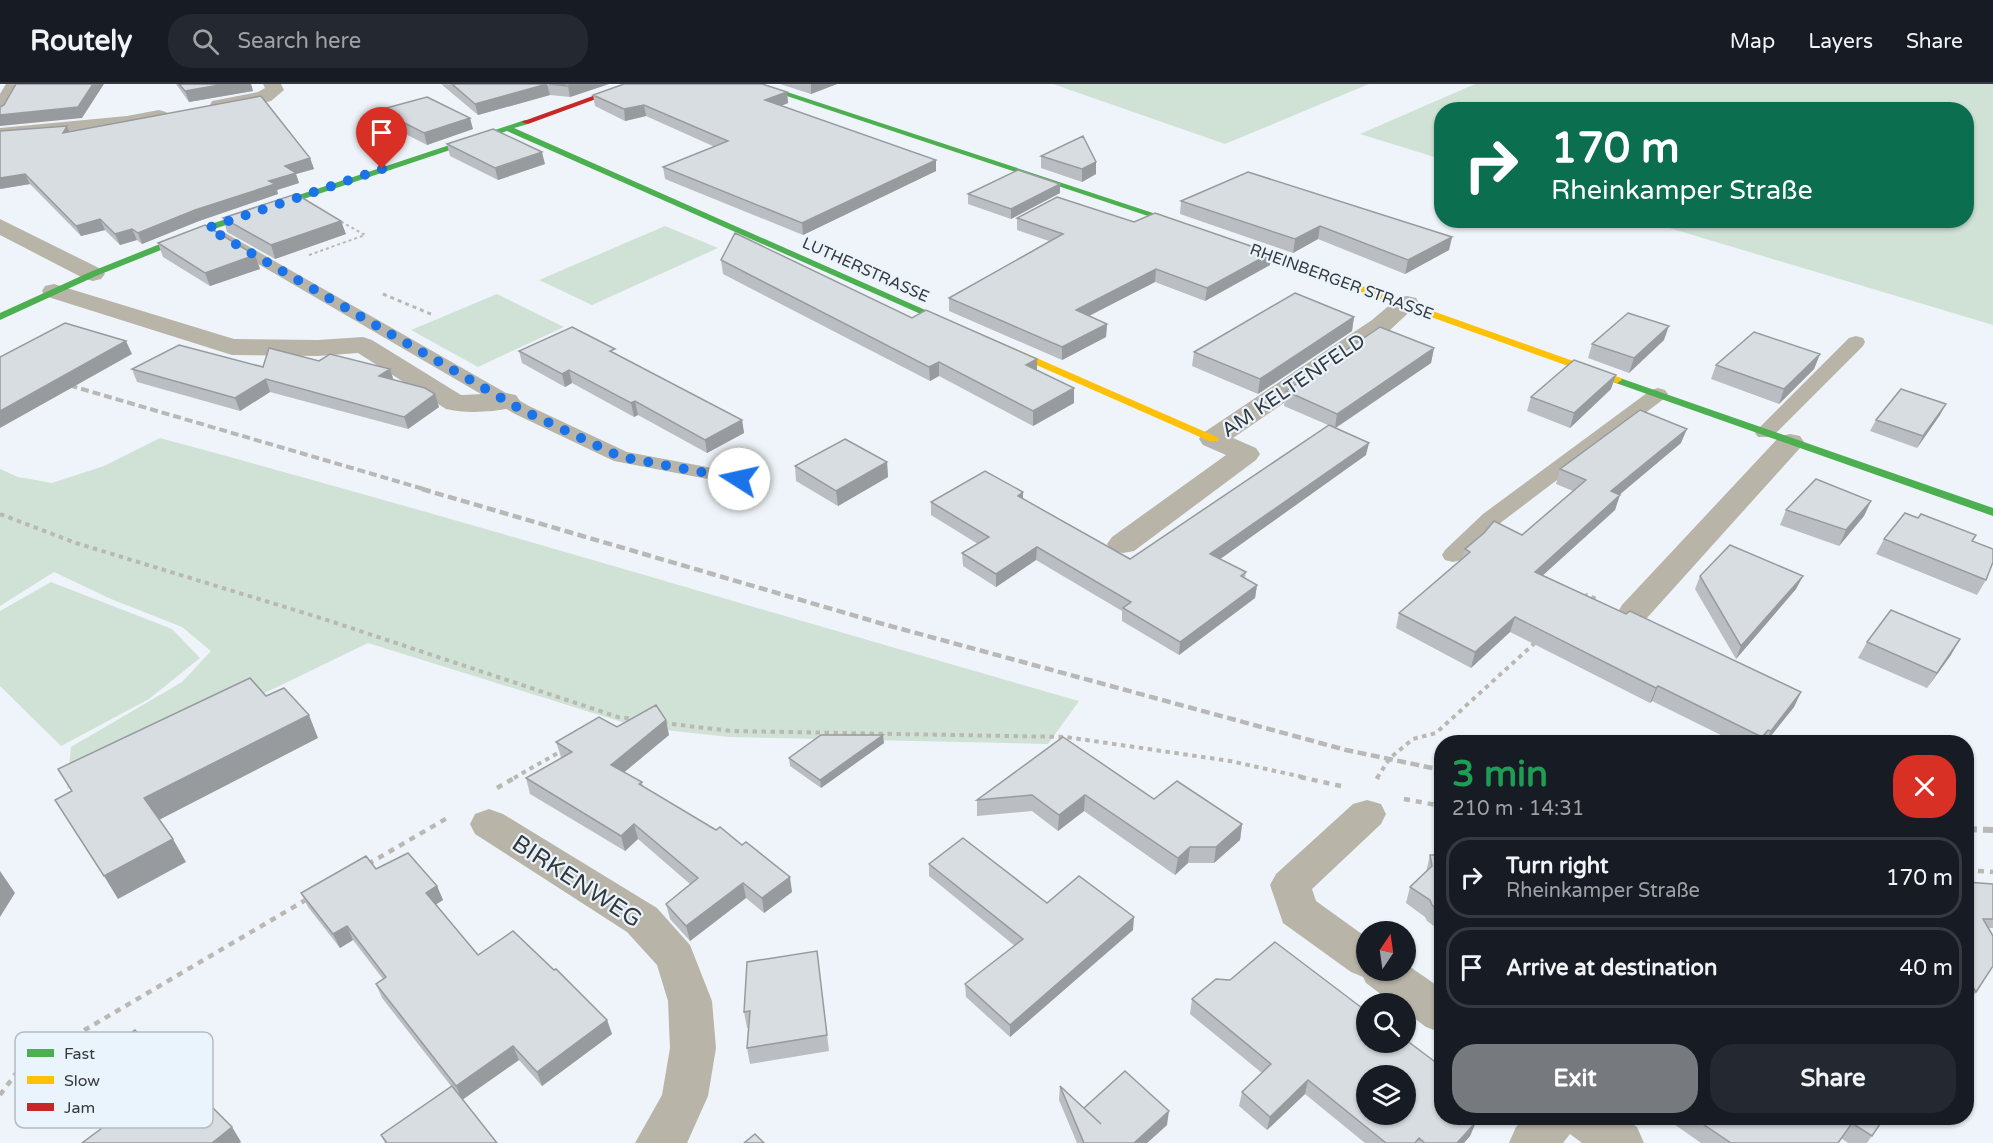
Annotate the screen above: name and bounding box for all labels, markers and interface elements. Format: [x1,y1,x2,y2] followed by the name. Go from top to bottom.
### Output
[168,14,588,68] search box
[30,24,132,58] text: Routely
[189,25,222,58] icon: search
[237,28,361,54] text: Search here
[1730,29,1775,54] text: Map
[1808,29,1873,54] text: Layers
[1906,29,1963,54] text: Share
[356,107,407,169] pin
[365,116,398,149] icon: arrive
[1551,123,1680,174] text: 170 m
[1452,126,1530,204] icon: right
[1551,174,1813,207] text: Rheinkamper Straße
[799,233,932,307] street label: LUTHERSTRASSE
[1247,239,1436,324] street label: RHEINBERGER STRASSE
[1217,329,1370,443] street label: AM KELTENFELD
[707,447,771,511] position arrow
[1452,753,1548,796] text: 3 min
[1893,755,1956,818] button: close
[1452,797,1584,821] text: 210 m · 14:31
[506,829,647,934] street label: BIRKENWEG
[1506,853,1608,879] text: Turn right
[1455,861,1488,894] icon: right
[1886,865,1953,891] text: 170 m
[1506,879,1700,903] text: Rheinkamper Straße
[1356,921,1416,981] north arrow
[1356,921,1416,1125] map controls
[1455,951,1488,984] icon: arrive
[1506,955,1717,981] text: Arrive at destination
[1899,955,1953,981] text: 40 m
[1356,993,1416,1053] button: search
[15,1032,213,1128] legend
[64,1044,95,1064] text: Fast
[1452,1044,1698,1113] button: Exit
[1710,1044,1956,1113] button: Share
[1356,1065,1416,1125] button: layers
[64,1071,100,1091] text: Slow
[64,1098,95,1118] text: Jam

